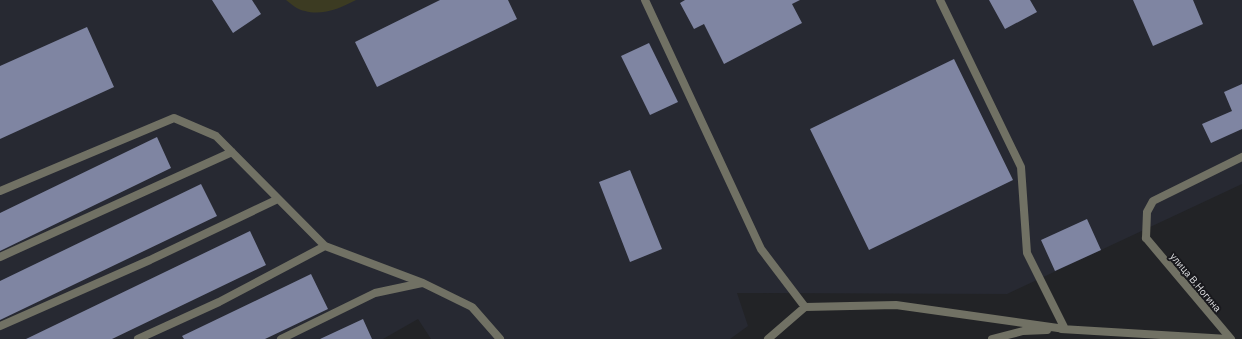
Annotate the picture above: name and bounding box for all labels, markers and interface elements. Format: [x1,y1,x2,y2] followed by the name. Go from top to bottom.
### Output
[1167,250,1225,315] street label: улица В.Ногина

